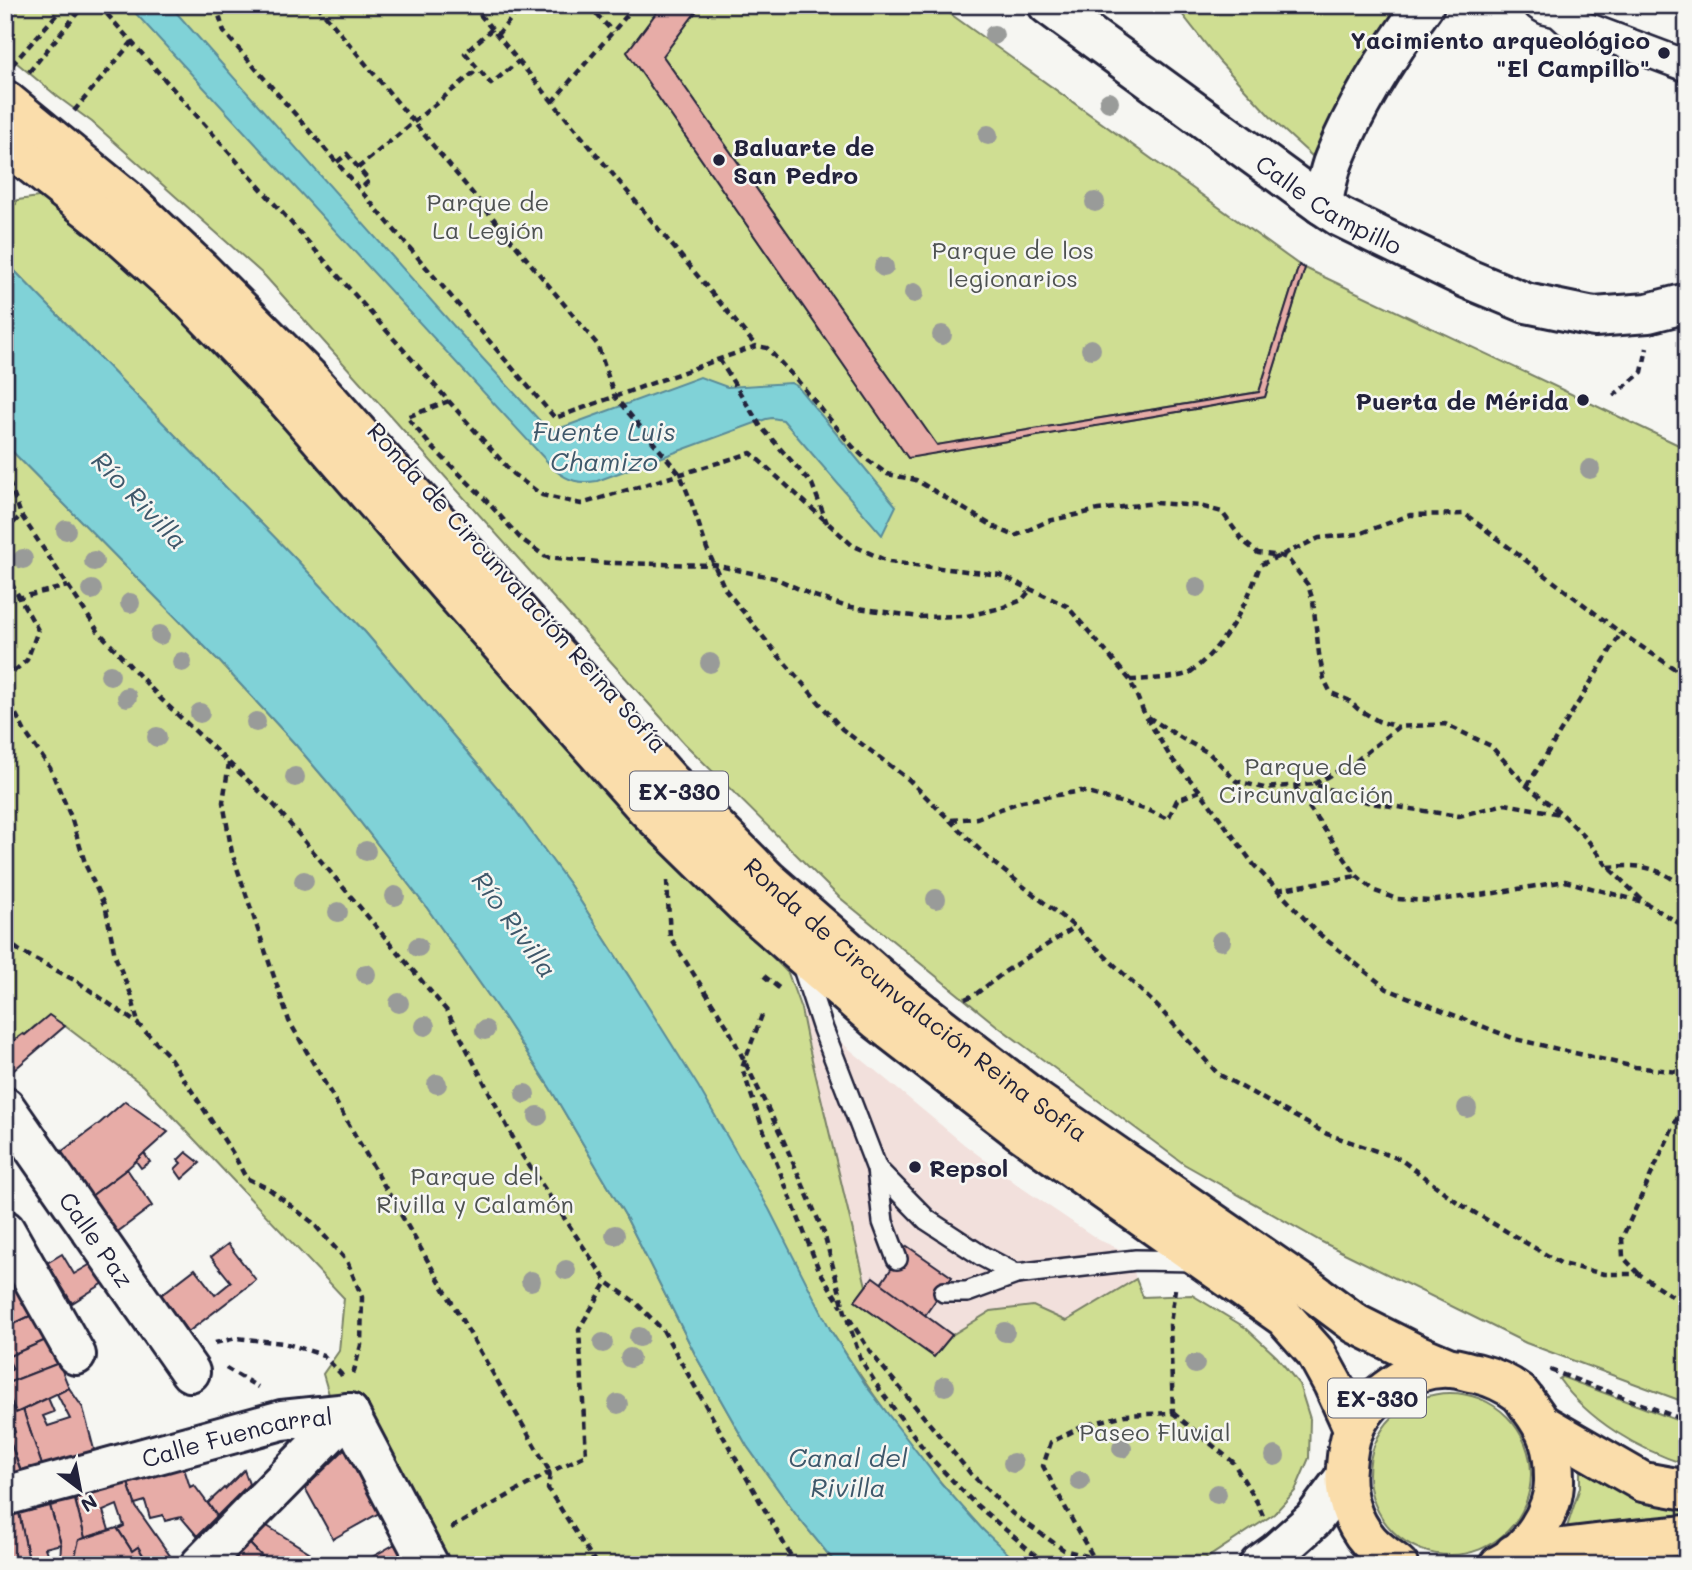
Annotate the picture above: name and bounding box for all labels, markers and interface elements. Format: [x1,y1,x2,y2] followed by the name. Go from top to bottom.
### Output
[1350,24,1650,83] place label: Yacimiento arqueológico "El Campillo"
[1656,45,1672,61] marker: Yacimiento arqueológico "El Campillo"
[733,131,874,190] place label: Baluarte de San Pedro
[1250,147,1407,260] street label: Calle Campillo
[711,152,727,168] marker: Baluarte de San Pedro
[427,186,549,245] park label: Parque de La Legión
[932,234,1094,293] park label: Parque de los legionarios
[1356,385,1569,416] place label: Puerta de Mérida
[1575,392,1591,408] marker: Puerta de Mérida
[532,414,676,478] water label: Fuente Luis Chamizo
[361,415,675,759] street label: Ronda de Circunvalación Reina Sofía
[85,444,195,556] water label: Río Rivilla
[1219,750,1393,809] park label: Parque de Circunvalación
[630,772,728,810] road number: EX-330
[738,850,1094,1148] street label: Ronda de Circunvalación Reina Sofía
[465,864,565,984] water label: Río Rivilla
[929,1152,1008,1183] place label: Repsol
[907,1159,923,1175] marker: Repsol
[376,1160,574,1219] park label: Parque del Rivilla y Calamón
[53,1185,141,1293] street label: Calle Paz
[1328,1378,1426,1418] road number: EX-330
[138,1399,334,1473] street label: Calle Fuencarral
[1079,1416,1231,1447] park label: Paseo Fluvial
[788,1440,908,1504] water label: Canal del Rivilla
[46,1454,116,1524] north arrow
[77,1489,102,1518] text: N

